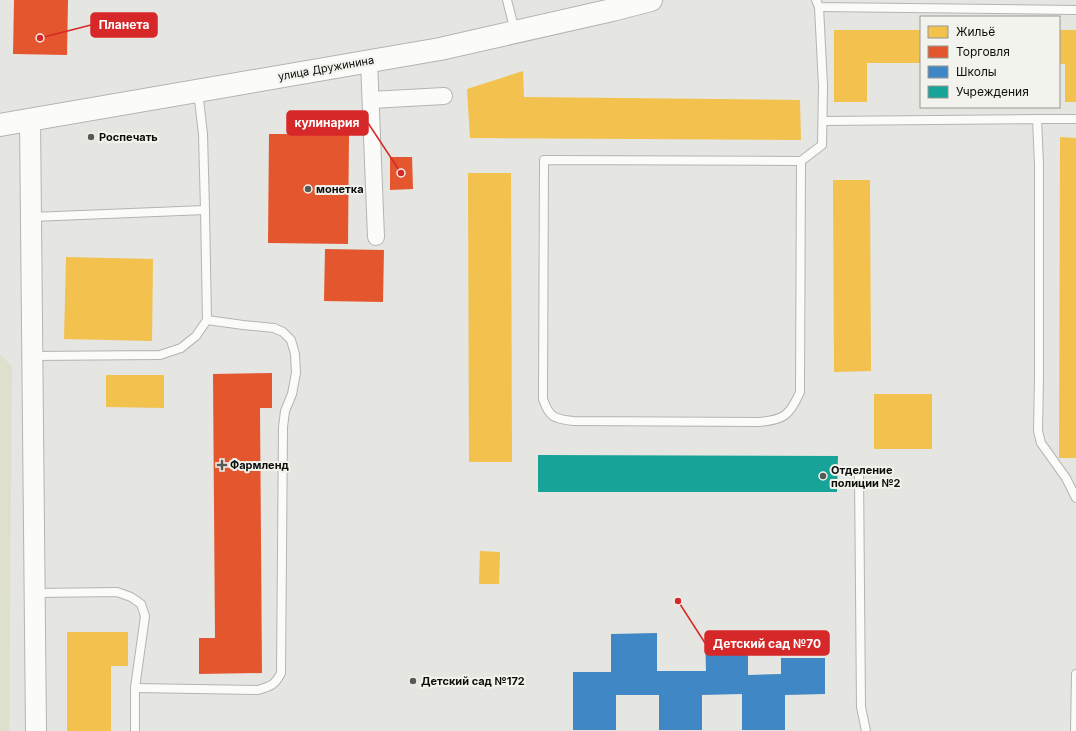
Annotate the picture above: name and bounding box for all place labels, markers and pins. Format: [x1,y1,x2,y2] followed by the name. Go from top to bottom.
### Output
[91,13,157,37] callout: Планета
[287,111,368,135] callout: кулинария
[99,130,158,144] place label: Роспечать
[86,132,96,142] marker: Роспечать
[316,182,364,196] place label: монетка
[303,184,313,194] marker: монетка
[230,458,289,472] place label: Фармленд
[217,460,227,470] marker: Фармленд
[831,463,901,490] place label: Отделение полиции №2
[818,471,828,481] marker: Отделение полиции №2
[705,631,829,655] callout: Детский сад №70
[421,674,525,688] place label: Детский сад №172
[408,676,418,686] marker: Детский сад №172

